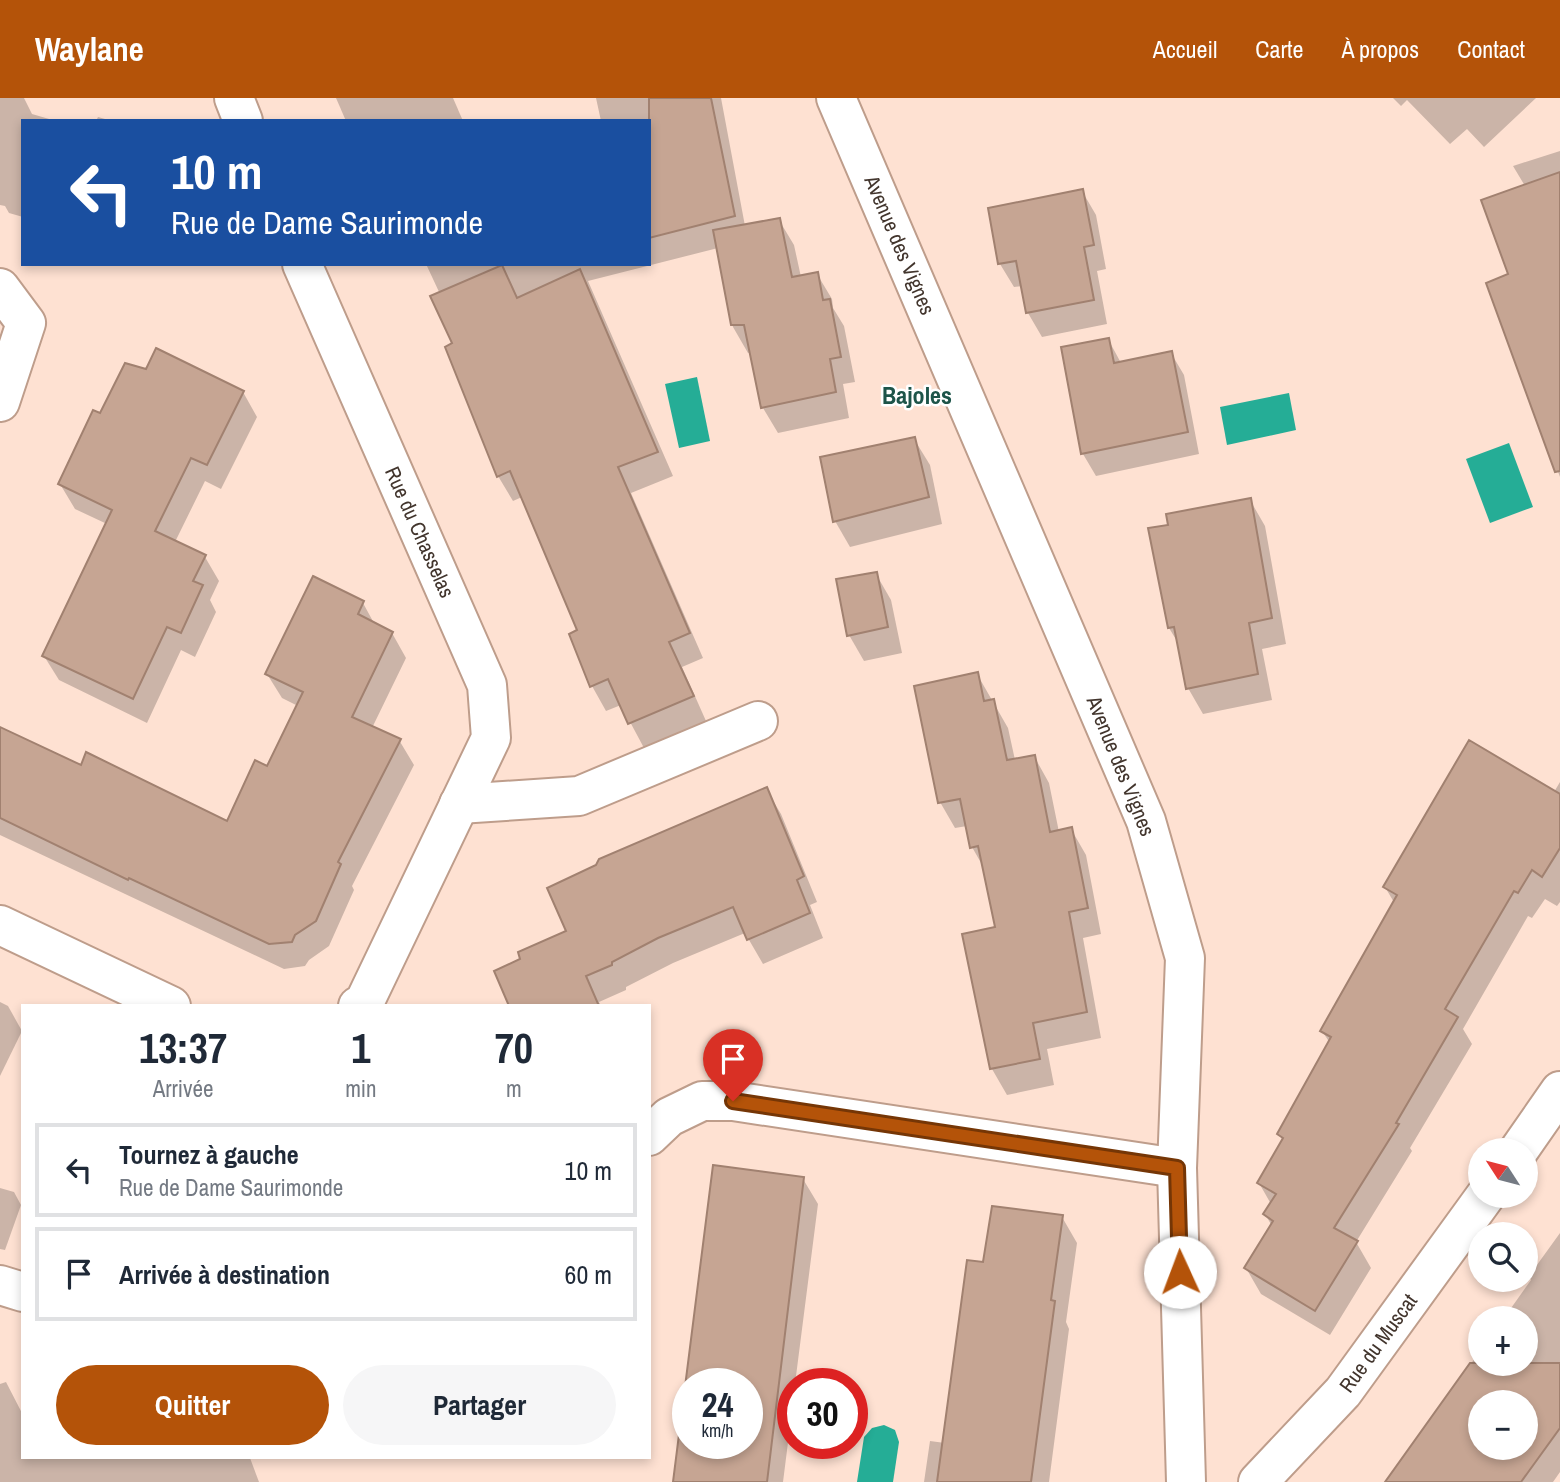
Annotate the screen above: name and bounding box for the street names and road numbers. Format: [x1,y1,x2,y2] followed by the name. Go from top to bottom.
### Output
[857,170,942,319] street label: Avenue des Vignes
[378,462,462,602] street label: Rue du Chasselas
[1079,691,1162,840] street label: Avenue des Vignes
[1332,1287,1424,1398] street label: Rue du Muscat

